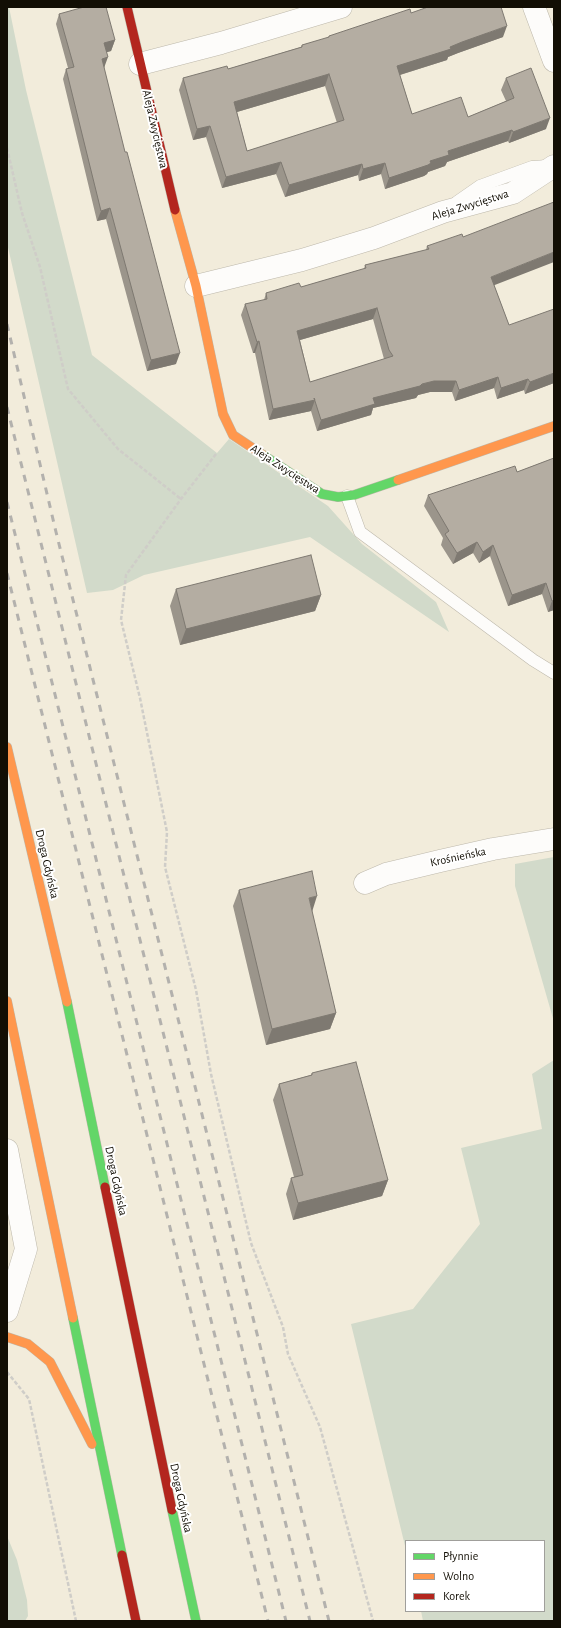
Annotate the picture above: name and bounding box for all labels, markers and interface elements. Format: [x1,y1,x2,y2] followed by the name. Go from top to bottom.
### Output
[139,88,171,170] street label: Aleja Zwycięstwa
[430,186,510,224] street label: Aleja Zwycięstwa
[248,441,322,497] street label: Aleja Zwycięstwa
[32,828,62,900] street label: Droga Gdyńska
[429,844,487,870] street label: Krośnieńska
[102,1145,130,1217] street label: Droga Gdyńska
[167,1462,195,1534] street label: Droga Gdyńska
[405,1540,545,1612] legend
[443,1550,478,1562] text: Płynnie
[443,1570,474,1582] text: Wolno
[443,1590,470,1602] text: Korek

